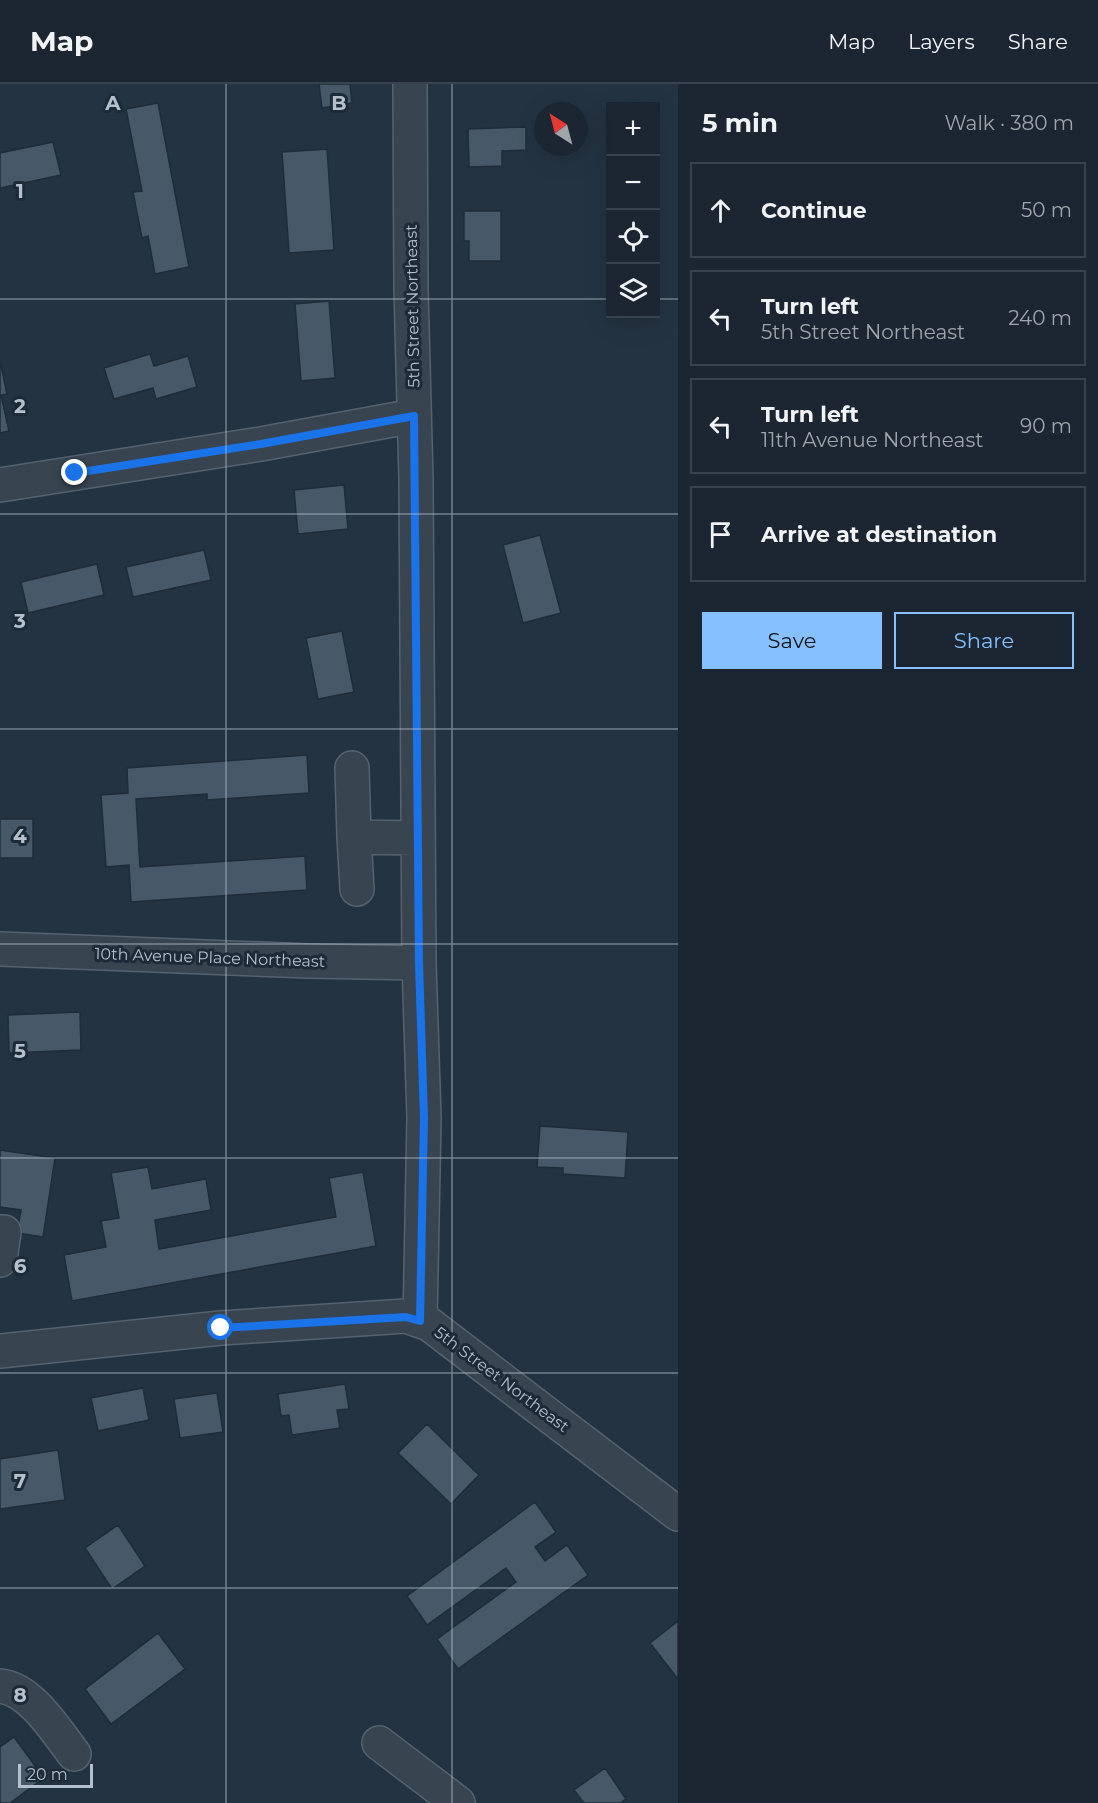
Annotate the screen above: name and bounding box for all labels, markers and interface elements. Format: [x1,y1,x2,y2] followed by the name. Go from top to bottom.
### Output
[30,24,93,58] text: Map
[828,29,875,54] text: Map
[908,29,975,54] text: Layers
[1008,29,1068,54] text: Share
[104,91,121,115] text: A
[331,91,347,115] text: B
[534,102,588,156] north arrow
[606,102,660,318] map controls
[606,102,660,156] button: +
[702,107,778,139] text: 5 min
[944,111,1074,135] text: Walk · 380 m
[606,156,660,210] button: −
[16,179,24,203] text: 1
[704,194,737,227] icon: ahead
[761,197,867,224] text: Continue
[1021,198,1072,222] text: 50 m
[606,210,660,264] button: locate
[402,224,423,388] street label: 5th Street Northeast
[606,264,660,318] button: layers
[761,293,859,320] text: Turn left
[704,302,737,335] icon: left
[1008,306,1072,330] text: 240 m
[761,320,965,344] text: 5th Street Northeast
[14,394,26,418] text: 2
[761,401,859,428] text: Turn left
[704,410,737,443] icon: left
[1020,414,1072,438] text: 90 m
[761,428,983,452] text: 11th Avenue Northeast
[61,459,87,485] route end
[704,518,737,551] icon: arrive
[761,521,997,548] text: Arrive at destination
[13,609,26,633] text: 3
[702,612,882,669] button: Save
[894,612,1074,669] button: Share
[13,824,27,848] text: 4
[94,944,326,971] street label: 10th Avenue Place Northeast
[14,1039,26,1063] text: 5
[14,1254,27,1278] text: 6
[207,1314,233,1340] route start
[431,1323,573,1436] street label: 5th Street Northeast
[14,1469,26,1493] text: 7
[13,1683,27,1707] text: 8
[18,1761,93,1788] scale bar
[27,1765,68,1784] text: 20 m

